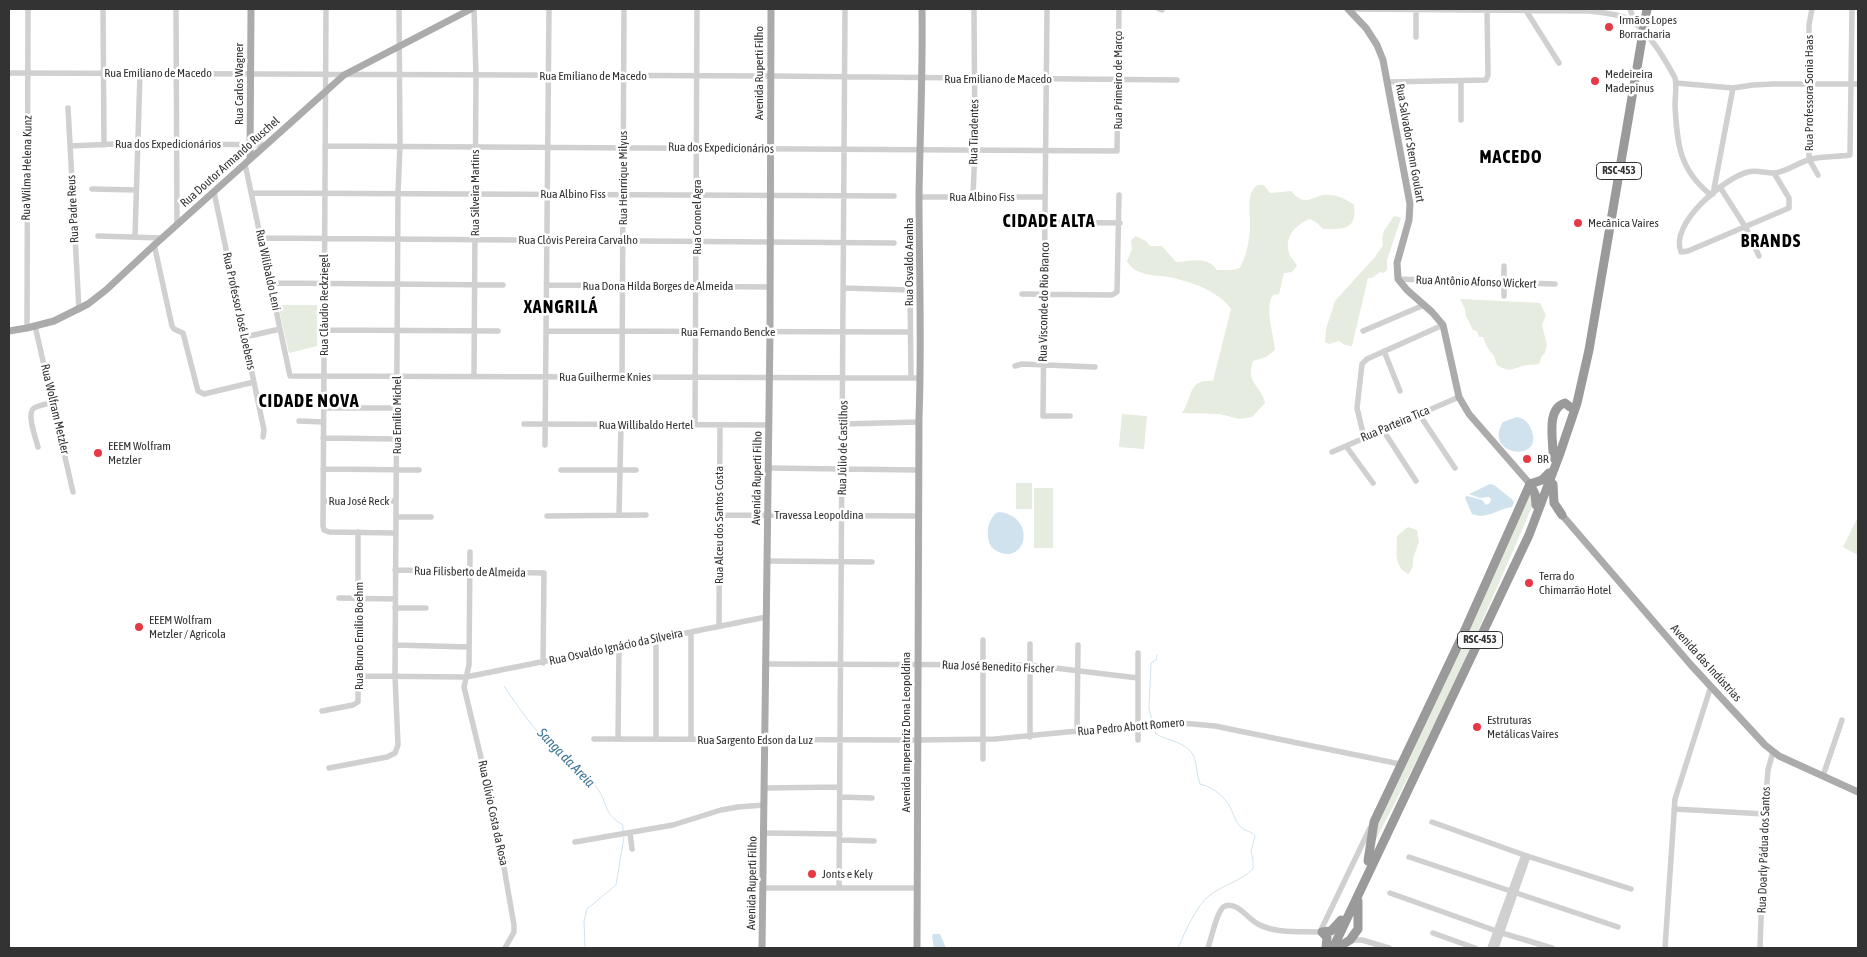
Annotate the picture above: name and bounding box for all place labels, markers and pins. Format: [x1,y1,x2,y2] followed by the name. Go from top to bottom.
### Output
[1619,13,1677,41] place label: Irmãos Lopes Borracharia
[1603,21,1615,33] marker: Irmãos Lopes Borracharia
[1605,67,1654,95] place label: Medeireira Madepinus
[1589,75,1601,87] marker: Medeireira Madepinus
[1588,216,1659,230] place label: Mecânica Vaires
[1572,217,1584,229] marker: Mecânica Vaires
[108,439,171,467] place label: EEEM Wolfram Metzler
[92,447,104,459] marker: EEEM Wolfram Metzler
[1537,452,1549,466] place label: BR
[1521,453,1533,465] marker: BR
[1539,569,1611,597] place label: Terra do Chimarrão Hotel
[1523,577,1535,589] marker: Terra do Chimarrão Hotel
[149,613,226,641] place label: EEEM Wolfram Metzler / Agricola
[133,621,145,633] marker: EEEM Wolfram Metzler / Agricola
[1487,713,1558,741] place label: Estruturas Metálicas Vaires
[1471,721,1483,733] marker: Estruturas Metálicas Vaires
[822,867,873,881] place label: Jonts e Kely
[806,868,818,880] marker: Jonts e Kely

